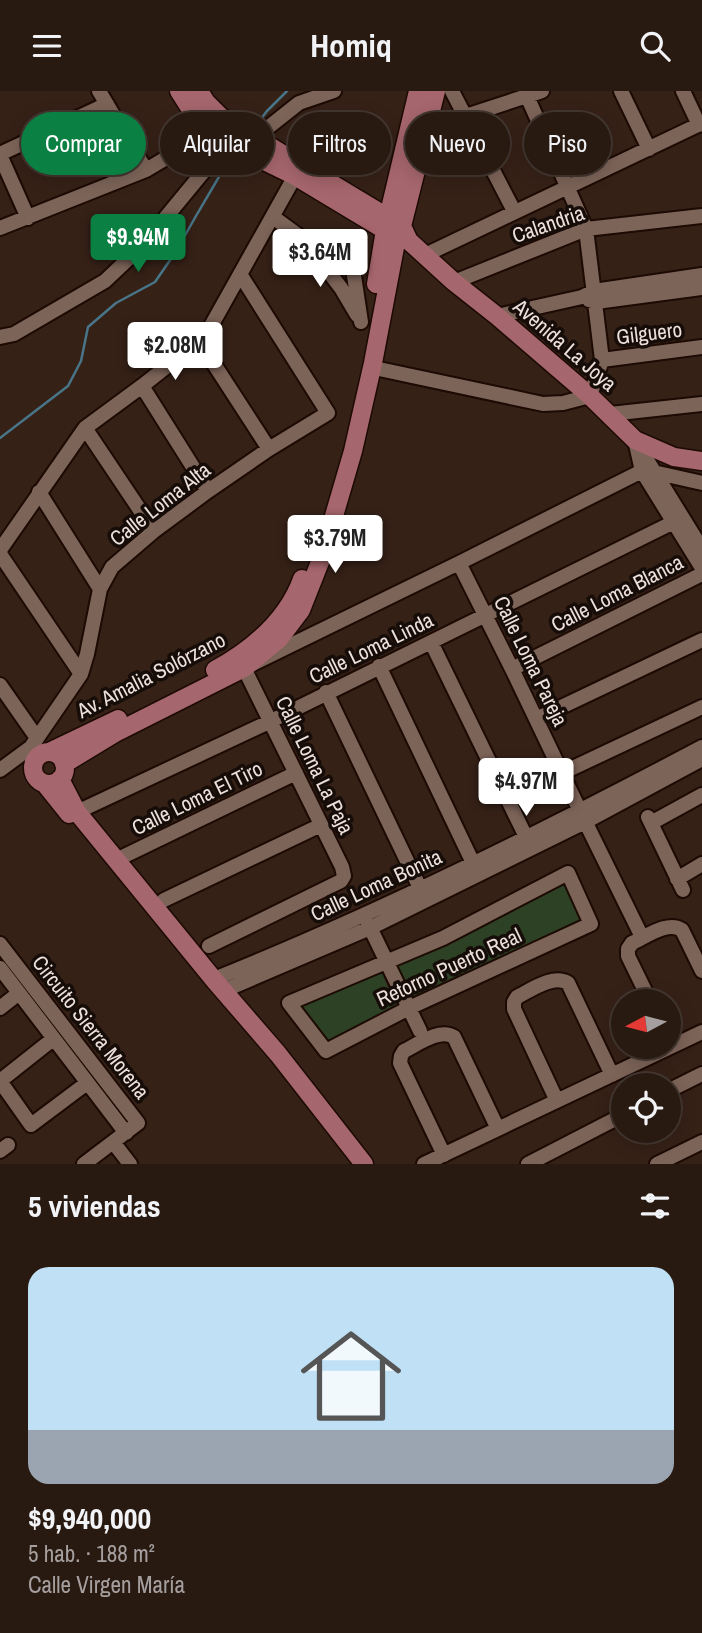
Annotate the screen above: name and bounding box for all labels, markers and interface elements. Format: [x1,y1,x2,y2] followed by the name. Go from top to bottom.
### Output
[310,24,392,67] text: Homiq
[28,27,66,65] icon: menu
[636,27,674,65] icon: search
[21,112,146,175] chip: Comprar
[160,112,274,175] chip: Alquilar
[288,112,391,175] chip: Filtros
[405,112,510,175] chip: Nuevo
[524,112,611,175] chip: Piso
[508,198,588,250] street label: Calandria
[81,215,195,274] pin: $9.94M
[107,221,169,252] text: $9.94M
[263,229,377,289] pin: $3.64M
[289,236,351,267] text: $3.64M
[506,291,623,398] street label: Avenida La Joya
[614,315,684,351] street label: Gilguero
[118,323,232,382] pin: $2.08M
[144,329,206,360] text: $2.08M
[104,455,217,553] street label: Calle Loma Alta
[278,515,392,575] pin: $3.79M
[304,522,366,553] text: $3.79M
[546,547,688,639] street label: Calle Loma Blanca
[487,591,575,731] street label: Calle Loma Pareja
[304,605,438,691] street label: Calle Loma Linda
[71,625,230,725] street label: Av. Amalia Solórzano
[269,691,361,839] street label: Calle Loma La Paja
[127,754,267,842] street label: Calle Loma El Tiro
[469,759,583,818] pin: $4.97M
[495,765,557,796] text: $4.97M
[306,842,447,928] street label: Calle Loma Bonita
[372,921,526,1013] street label: Retorno Puerto Real
[26,949,157,1105] street label: Circuito Sierra Morena
[611,989,681,1059] north arrow
[611,989,681,1143] map controls
[611,1073,681,1143] button: locate
[28,1186,161,1226] text: 5 viviendas
[636,1187,674,1225] icon: filters
[288,1313,414,1439] icon: home
[28,1498,151,1538] text: $9,940,000
[28,1538,155,1569] text: 5 hab. · 188 m²
[28,1569,185,1600] text: Calle Virgen María

